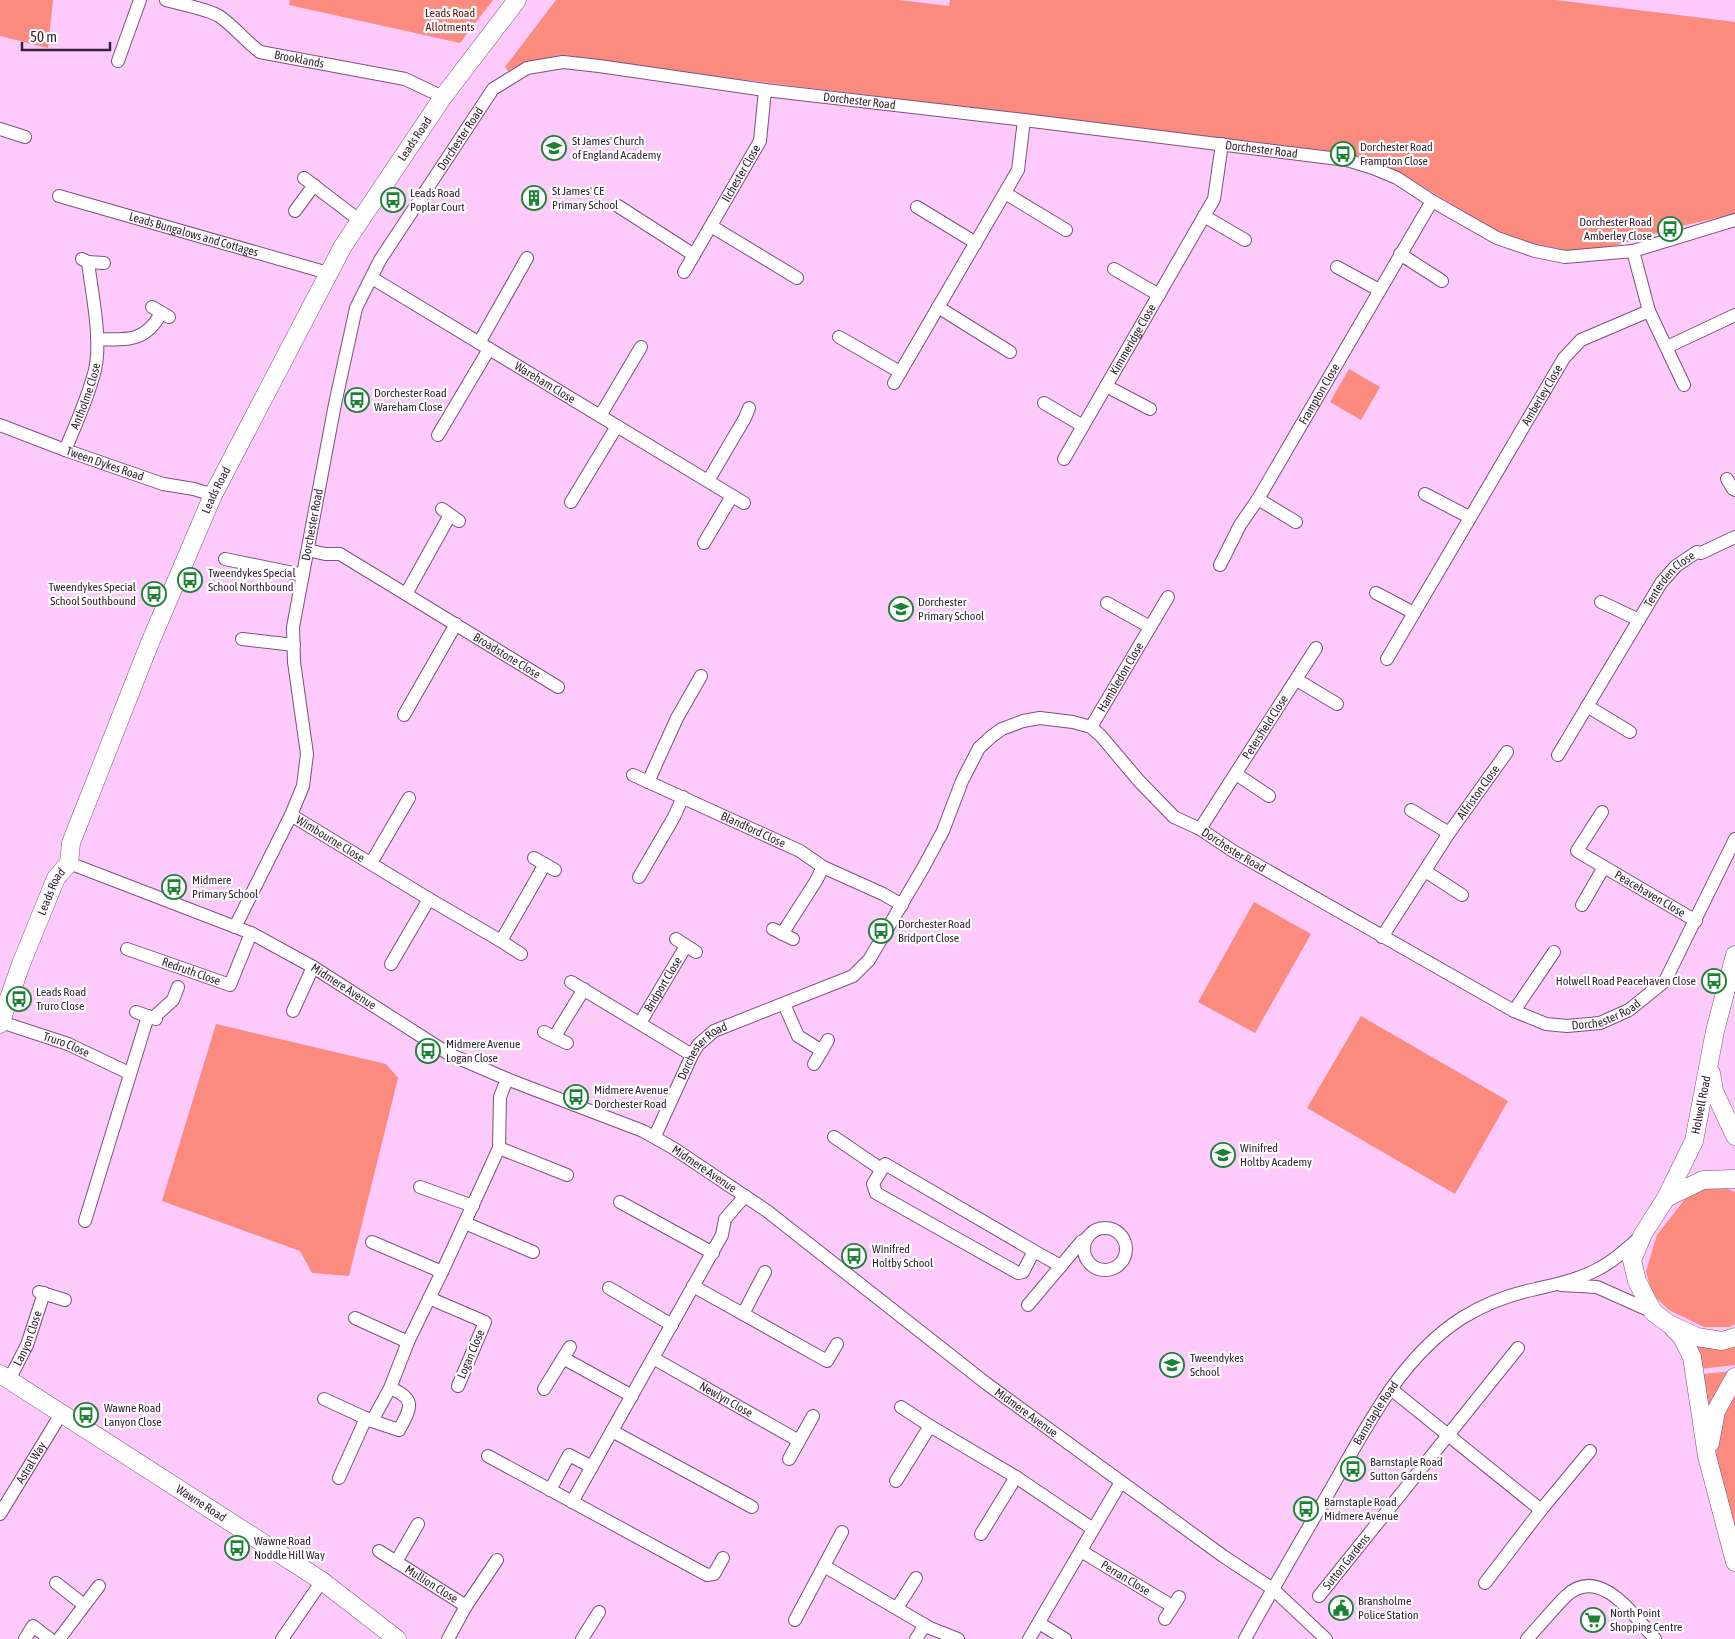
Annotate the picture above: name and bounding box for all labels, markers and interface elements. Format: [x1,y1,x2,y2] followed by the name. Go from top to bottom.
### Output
[425,6,475,34] park label: Leads Road Allotments
[22,20,110,52] scale bar
[30,28,57,45] text: 50 m
[273,48,325,71] street label: Brooklands
[822,90,896,112] street label: Dorchester Road
[434,104,486,173] street label: Dorchester Road
[395,114,435,164] street label: Leads Road
[572,134,661,162] place label: St James' Church of England Academy
[541,135,567,161] school or university icon: St James' Church of England Academy
[1224,138,1298,161] street label: Dorchester Road
[1360,140,1433,168] place label: Dorchester Road Frampton Close
[1330,141,1356,167] bus stop icon: Dorchester Road Frampton Close
[719,142,763,205] street label: Ilchester Close
[552,184,619,212] place label: St James' CE Primary School
[521,185,547,211] building icon: St James' CE Primary School
[410,186,465,214] place label: Leads Road Poplar Court
[380,187,406,213] bus stop icon: Leads Road Poplar Court
[127,209,260,260] street label: Leads Bungalows and Cottages
[1579,215,1652,243] place label: Dorchester Road Amberley Close
[1657,216,1683,242] bus stop icon: Dorchester Road Amberley Close
[1107,302,1159,377] street label: Kimmeridge Close
[512,359,578,406] street label: Wareham Close
[1296,361,1343,427] street label: Frampton Close
[68,362,103,431] street label: Antholme Close
[1519,362,1565,428] street label: Amberley Close
[374,386,447,414] place label: Dorchester Road Wareham Close
[344,387,370,413] bus stop icon: Dorchester Road Wareham Close
[64,444,146,484] street label: Tween Dykes Road
[199,464,233,516] street label: Leads Road
[299,487,326,562] street label: Dorchester Road
[1641,548,1697,610] street label: Tenterden Close
[208,566,296,594] place label: Tweendykes Special School Northbound
[177,567,203,593] bus stop icon: Tweendykes Special School Northbound
[48,580,137,608] place label: Tweendykes Special School Southbound
[141,581,167,607] bus stop icon: Tweendykes Special School Southbound
[918,595,985,623] place label: Dorchester Primary School
[888,596,914,622] school or university icon: Dorchester Primary School
[471,630,543,682] street label: Broadstone Close
[1095,640,1146,714] street label: Hambledon Close
[1240,692,1291,762] street label: Petersfield Close
[1454,762,1502,822] street label: Alfriston Close
[719,809,788,850] street label: Blandford Close
[294,813,367,865] street label: Wimbourne Close
[1199,825,1268,875] street label: Dorchester Road
[35,865,68,917] street label: Leads Road
[1612,868,1688,920] street label: Peacehaven Close
[192,873,259,901] place label: Midmere Primary School
[161,874,187,900] bus stop icon: Midmere Primary School
[898,917,971,945] place label: Dorchester Road Bridport Close
[868,918,894,944] bus stop icon: Dorchester Road Bridport Close
[641,954,685,1014] street label: Bridport Close
[160,955,222,988] street label: Redruth Close
[308,961,379,1013] street label: Midmere Avenue
[1701,968,1727,994] bus stop icon: Holwell Road Peacehaven Close
[1556,974,1696,988] place label: Holwell Road Peacehaven Close
[36,985,86,1013] place label: Leads Road Truro Close
[6,986,32,1012] bus stop icon: Leads Road Truro Close
[1571,997,1643,1033] street label: Dorchester Road
[675,1020,729,1082] street label: Dorchester Road
[41,1029,92,1060] street label: Truro Close
[446,1037,520,1065] place label: Midmere Avenue Logan Close
[415,1038,441,1064] bus stop icon: Midmere Avenue Logan Close
[1688,1075,1714,1135] street label: Holwell Road
[594,1083,668,1111] place label: Midmere Avenue Dorchester Road
[563,1084,589,1110] bus stop icon: Midmere Avenue Dorchester Road
[1240,1141,1312,1169] place label: Winifred Holtby Academy
[669,1142,739,1195] street label: Midmere Avenue
[1210,1142,1236,1168] school or university icon: Winifred Holtby Academy
[872,1242,934,1270] place label: Winifred Holtby School
[841,1243,867,1269] bus stop icon: Winifred Holtby School
[11,1309,45,1368] street label: Lanyon Close
[454,1327,488,1381] street label: Logan Close
[1190,1351,1244,1379] place label: Tweendykes School
[1159,1352,1185,1378] school or university icon: Tweendykes School
[1350,1378,1401,1448] street label: Barnstaple Road
[697,1379,755,1420] street label: Newlyn Close
[992,1385,1060,1440] street label: Midmere Avenue
[104,1401,162,1429] place label: Wawne Road Lanyon Close
[73,1402,99,1428] bus stop icon: Wawne Road Lanyon Close
[13,1439,49,1486] street label: Astral Way
[1370,1455,1443,1483] place label: Barnstaple Road Sutton Gardens
[1340,1456,1366,1482] bus stop icon: Barnstaple Road Sutton Gardens
[173,1482,229,1525] street label: Wawne Road
[1324,1495,1398,1523] place label: Barnstaple Road Midmere Avenue
[1293,1496,1319,1522] bus stop icon: Barnstaple Road Midmere Avenue
[1320,1531,1373,1592] street label: Sutton Gardens
[254,1534,325,1562] place label: Wawne Road Noddle Hill Way
[224,1535,250,1561] bus stop icon: Wawne Road Noddle Hill Way
[1098,1558,1153,1598] street label: Perran Close
[402,1562,460,1606] street label: Mullion Close
[1358,1594,1419,1622] place label: Bransholme Police Station
[1328,1595,1354,1621] public building icon: Bransholme Police Station
[1610,1606,1682,1634] place label: North Point Shopping Centre
[1580,1607,1606,1633] supermarket icon: North Point Shopping Centre

